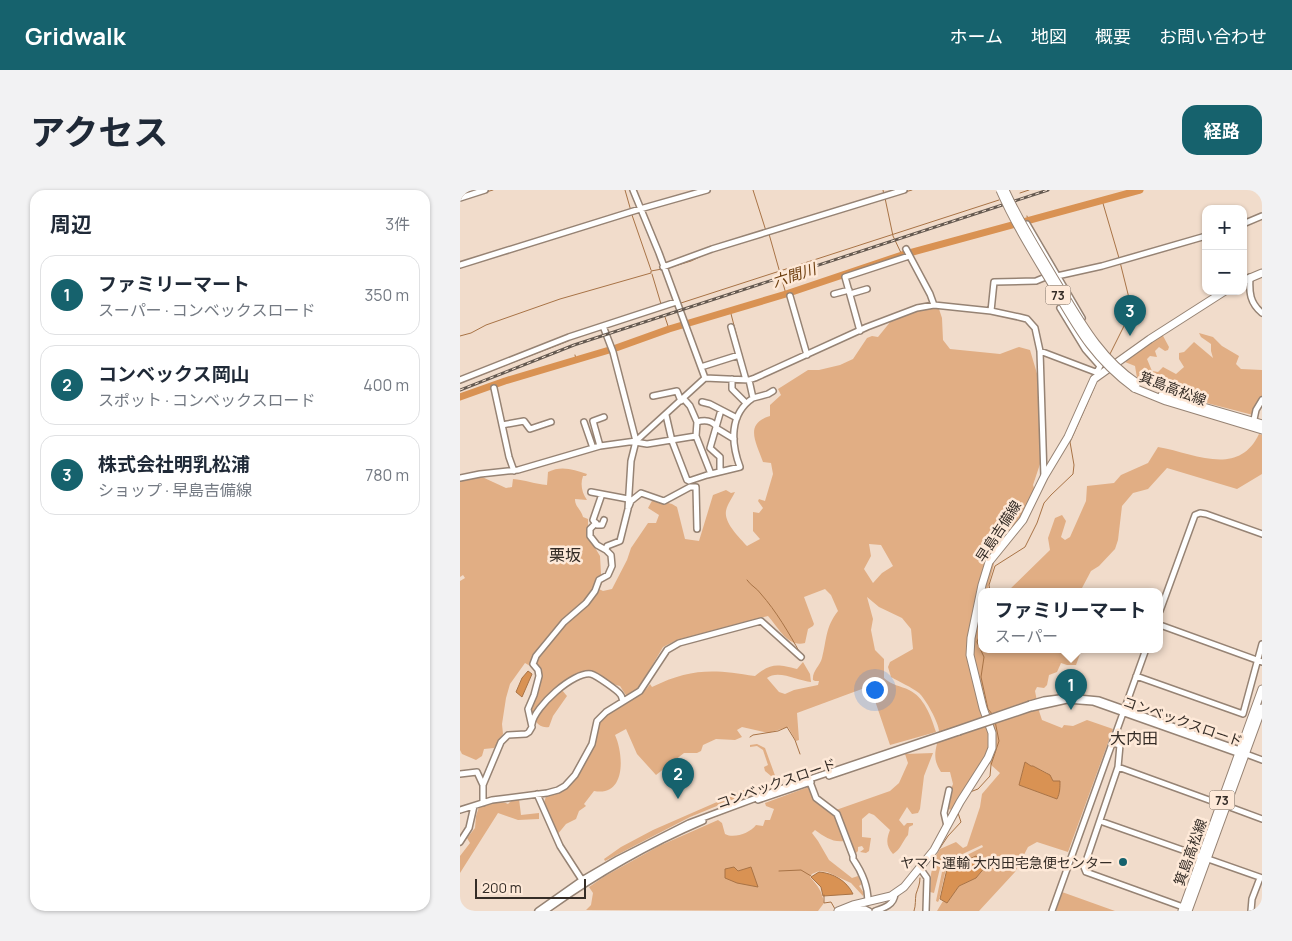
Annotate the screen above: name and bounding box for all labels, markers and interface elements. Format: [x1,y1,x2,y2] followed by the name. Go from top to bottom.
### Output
[25,19,126,52] text: Gridwalk
[950,24,1003,48] text: ホーム
[1031,24,1067,48] text: 地図
[1095,24,1131,48] text: 概要
[1159,24,1267,48] text: お問い合わせ
[1182,105,1262,155] button: 経路
[30,108,168,156] text: アクセス
[1202,205,1247,295] map controls
[1202,205,1247,250] button: +
[50,210,92,238] text: 周辺
[385,213,410,235] text: 3件
[1202,250,1247,295] button: −
[769,257,821,292] water label: 六間川
[98,271,250,297] text: ファミリーマート
[63,284,71,306] text: 1
[364,284,409,306] text: 350 m
[1046,286,1070,304] road number: 73
[1114,295,1146,336] pin: 3
[98,299,315,321] text: スーパー · コンベックスロード
[98,361,249,387] text: コンベックス岡山
[1137,367,1209,409] street label: 箕島高松線
[62,374,72,396] text: 2
[363,374,409,396] text: 400 m
[98,389,316,411] text: スポット · コンベックスロード
[98,451,250,477] text: 株式会社明乳松浦
[62,464,72,486] text: 3
[365,464,409,486] text: 780 m
[98,479,252,501] text: ショップ · 早島吉備線
[971,496,1025,566] street label: 早島吉備線
[549,544,581,566] district label: 栗坂
[978,588,1163,653] popup
[994,597,1147,623] text: ファミリーマート
[994,625,1058,647] text: スーパー
[1055,669,1087,710] pin: 1
[862,677,888,703] your location
[1121,692,1245,750] street label: コンベックスロード
[1110,727,1158,749] district label: 大内田
[714,754,838,812] street label: コンベックスロード
[662,758,694,799] pin: 2
[1210,790,1234,810] road number: 73
[1169,816,1211,888] street label: 箕島高松線
[900,853,1113,872] place label: ヤマト運輸 大内田宅急便センター
[1117,856,1129,868] marker: ヤマト運輸 大内田宅急便センター
[475,876,586,899] scale bar
[482,878,522,897] text: 200 m

